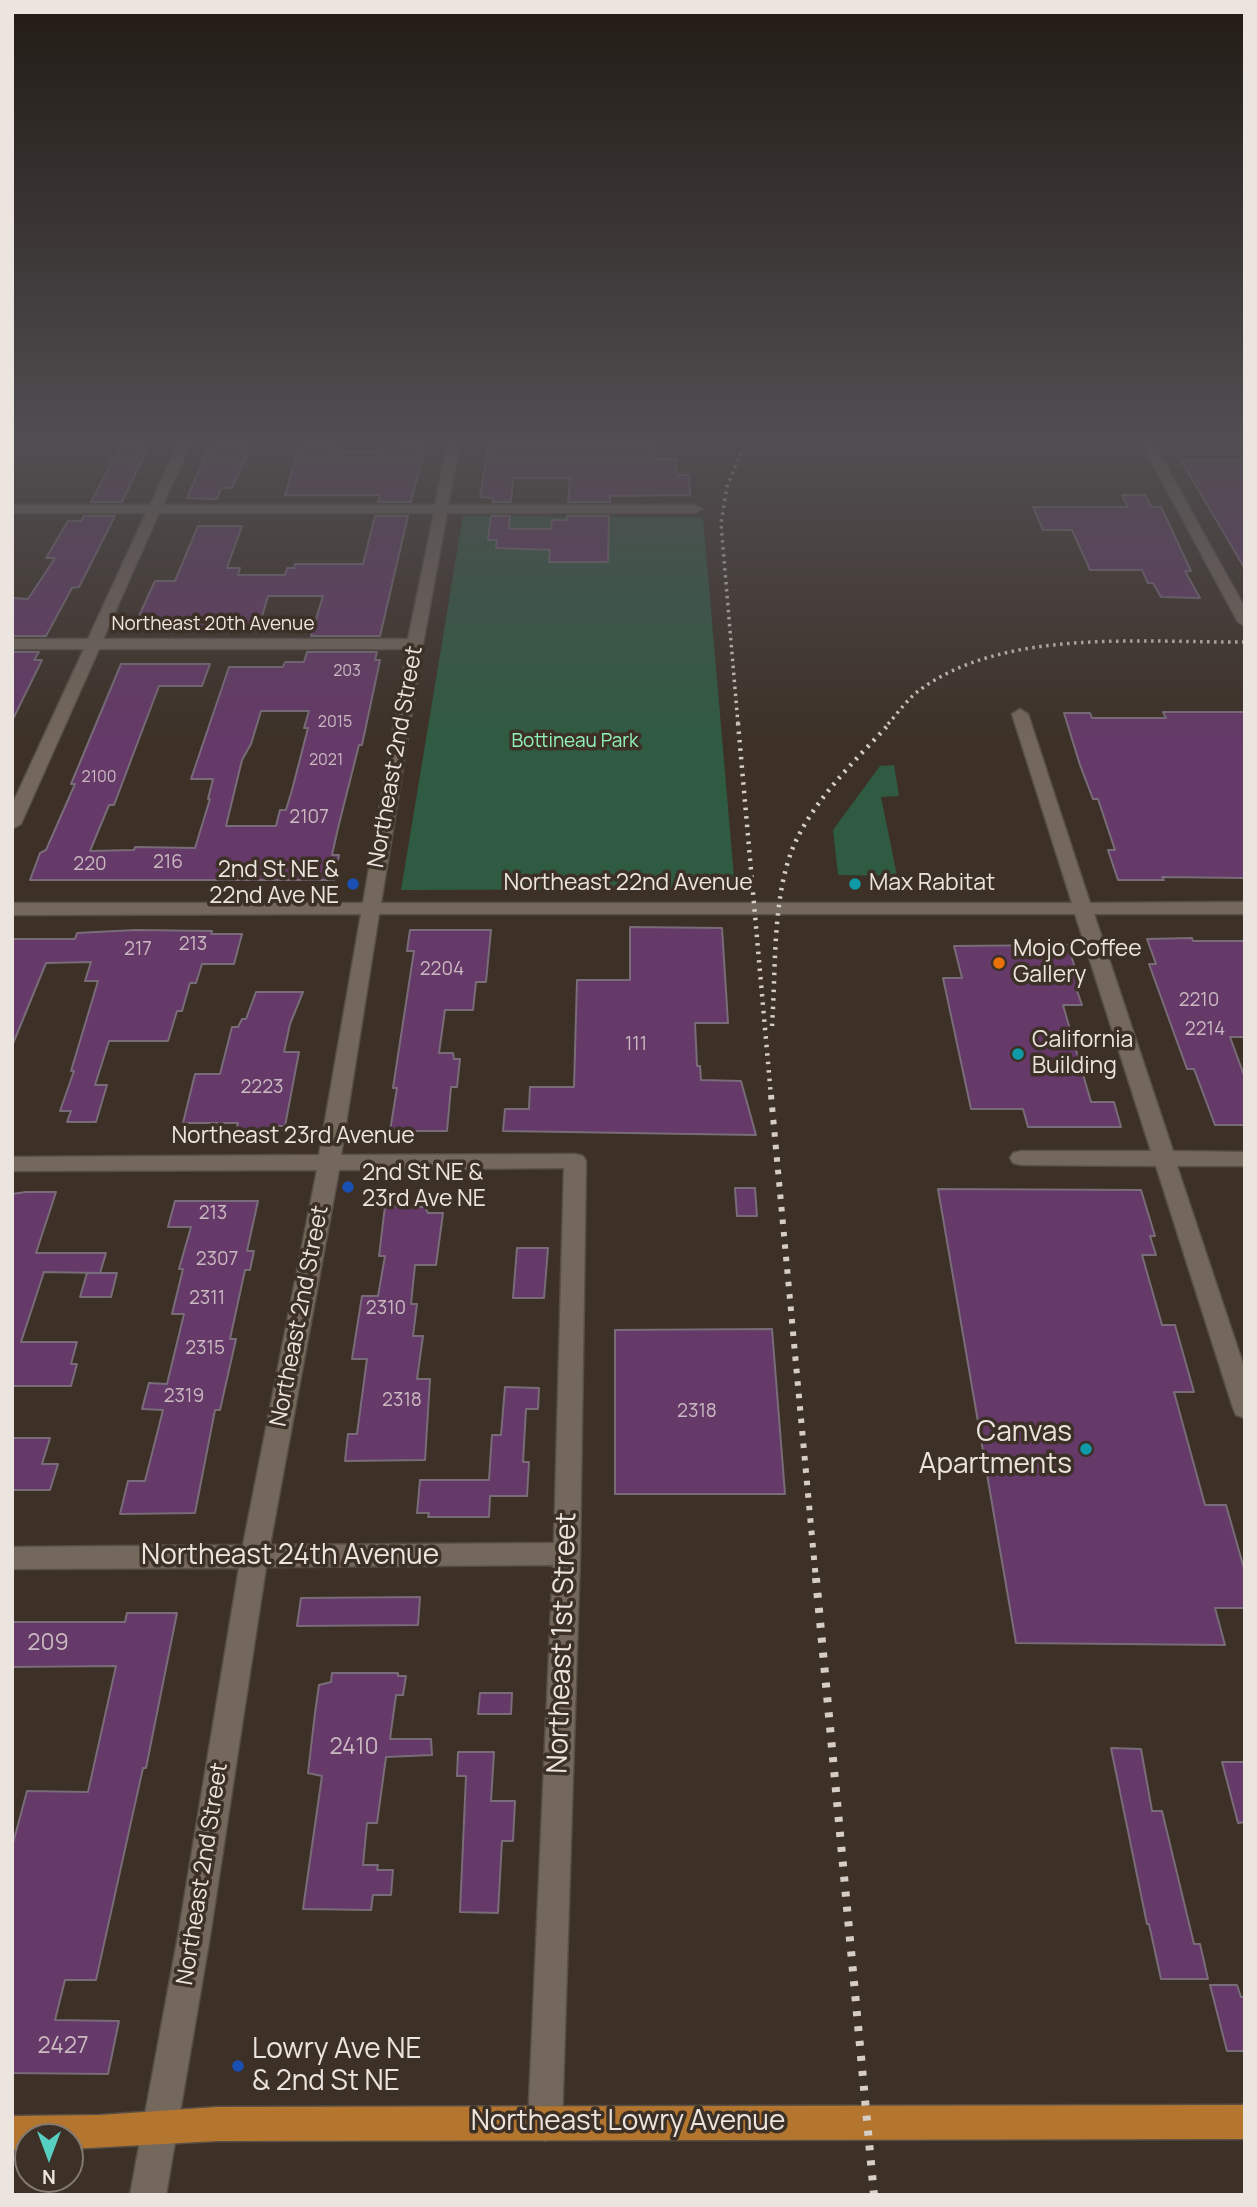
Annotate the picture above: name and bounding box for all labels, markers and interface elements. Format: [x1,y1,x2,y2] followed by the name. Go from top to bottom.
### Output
[111,614,315,636] street label: Northeast 20th Avenue
[363,644,429,870] street label: Northeast 2nd Street
[333,662,361,682] house number: 203
[318,713,352,733] house number: 2015
[511,731,639,753] park label: Bottineau Park
[309,751,343,771] house number: 2021
[82,768,116,788] house number: 2100
[289,807,329,829] house number: 2107
[153,852,183,874] house number: 216
[73,854,107,876] house number: 220
[209,857,339,911] place label: 2nd St NE & 22nd Ave NE
[503,870,753,898] street label: Northeast 22nd Avenue
[869,870,995,898] place label: Max Rabitat
[345,876,361,892] marker: 2nd St NE & 22nd Ave NE
[847,876,863,892] marker: Max Rabitat
[179,934,207,956] house number: 213
[1013,936,1142,990] place label: Mojo Coffee Gallery
[124,939,152,961] house number: 217
[991,955,1007,971] marker: Mojo Coffee Gallery
[420,959,464,981] house number: 2204
[1179,990,1219,1012] house number: 2210
[1185,1019,1225,1041] house number: 2214
[1032,1027,1133,1081] place label: California Building
[625,1034,647,1056] house number: 111
[1010,1046,1026,1062] marker: California Building
[241,1077,283,1099] house number: 2223
[171,1123,415,1151] street label: Northeast 23rd Avenue
[362,1160,486,1214] place label: 2nd St NE & 23rd Ave NE
[340,1179,356,1195] marker: 2nd St NE & 23rd Ave NE
[199,1203,227,1225] house number: 213
[265,1203,335,1429] street label: Northeast 2nd Street
[196,1249,238,1271] house number: 2307
[189,1288,225,1310] house number: 2311
[366,1298,406,1320] house number: 2310
[185,1338,225,1360] house number: 2315
[164,1386,204,1408] house number: 2319
[382,1390,422,1412] house number: 2318
[677,1401,717,1423] house number: 2318
[919,1416,1072,1482] place label: Canvas Apartments
[1078,1441,1094,1457] marker: Canvas Apartments
[542,1512,584,1774] street label: Northeast 1st Street
[141,1539,439,1573] street label: Northeast 24th Avenue
[27,1630,69,1658] house number: 209
[329,1734,379,1762] house number: 2410
[172,1761,234,1987] street label: Northeast 2nd Street
[38,2033,88,2061] house number: 2427
[252,2033,421,2099] place label: Lowry Ave NE & 2nd St NE
[230,2058,246,2074] marker: Lowry Ave NE & 2nd St NE
[471,2105,785,2139] street label: Northeast Lowry Avenue
[14,2123,84,2193] north arrow
[42,2164,56,2190] text: N

